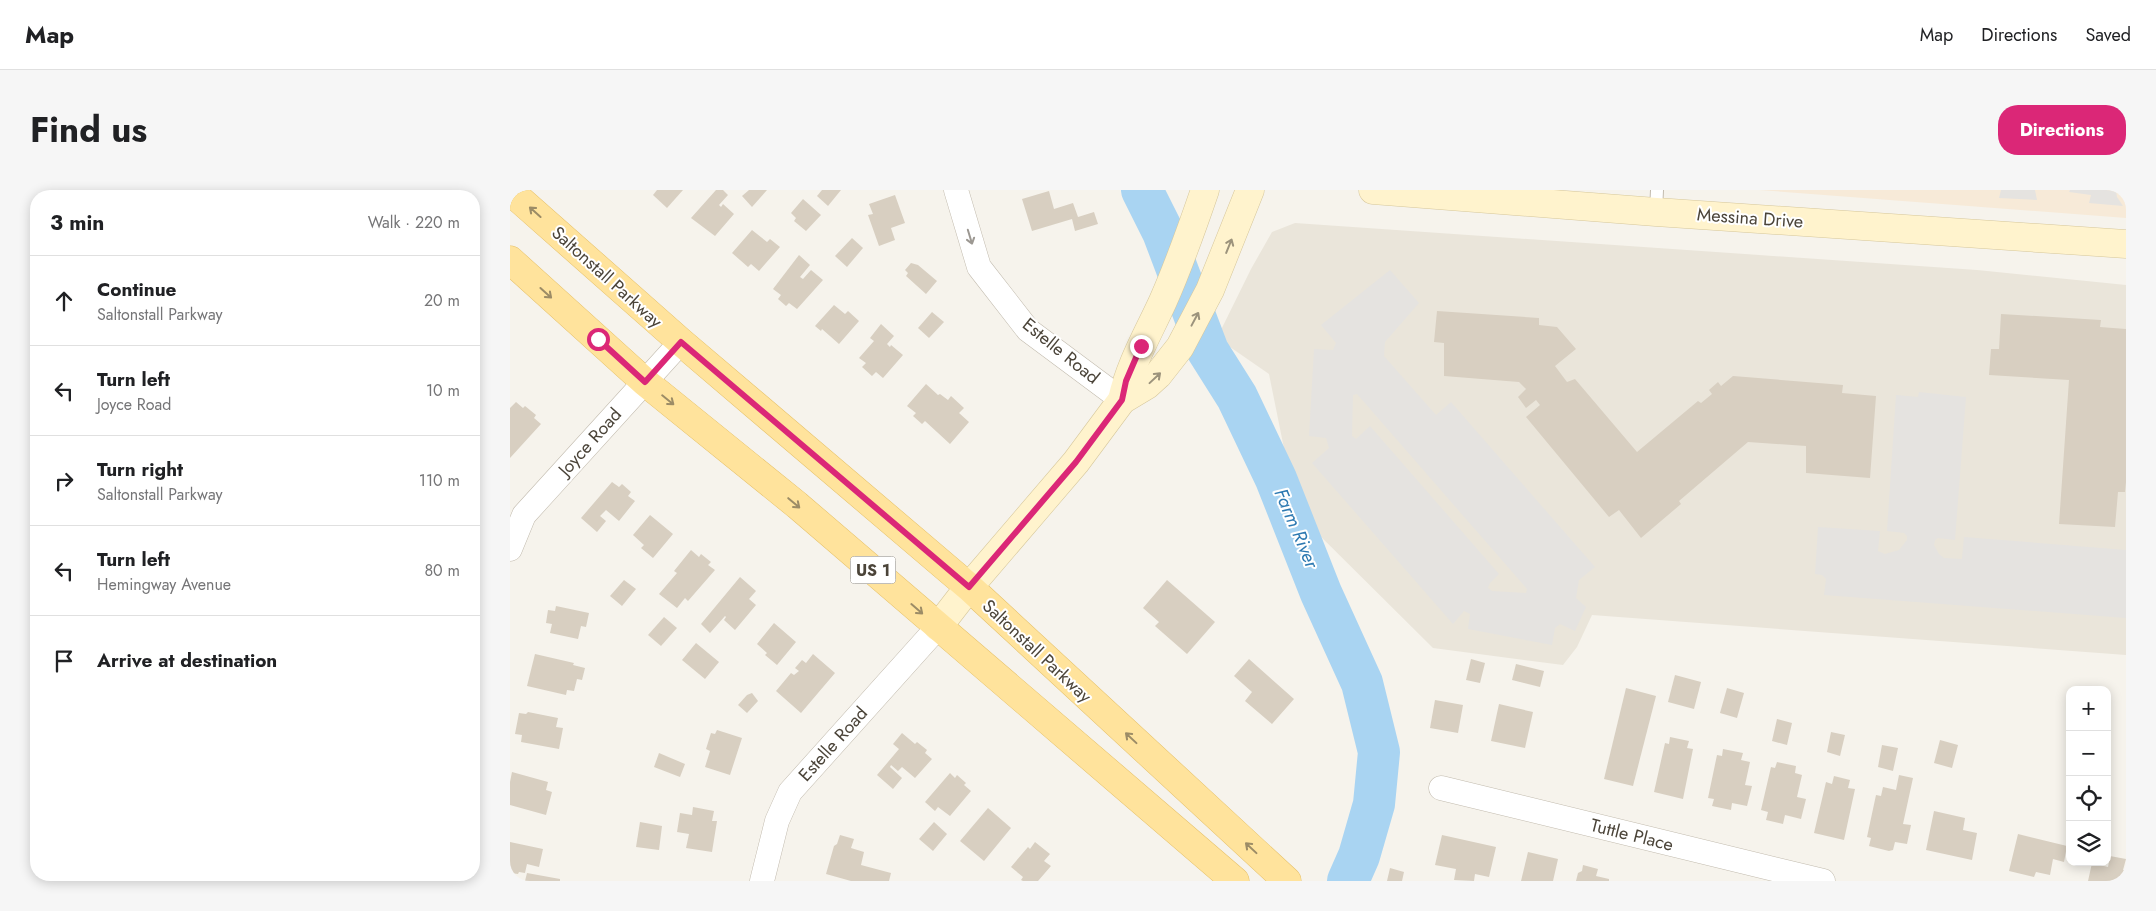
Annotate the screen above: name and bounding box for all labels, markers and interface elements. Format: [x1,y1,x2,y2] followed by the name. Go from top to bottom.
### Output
[25,17,74,52] text: Map
[1920,22,1953,48] text: Map
[1981,22,2057,48] text: Directions
[2085,22,2131,48] text: Saved
[30,105,147,155] text: Find us
[1998,105,2126,155] button: Directions
[1696,201,1804,235] street label: Messina Drive
[528,207,541,218] one-way arrow
[50,208,104,238] text: 3 min
[368,211,460,234] text: Walk · 220 m
[546,220,668,334] street label: Saltonstall Parkway
[966,228,976,244] one-way arrow
[1225,239,1234,254] one-way arrow
[97,276,176,303] text: Continue
[50,287,78,315] icon: ahead
[540,287,553,298] one-way arrow
[424,289,460,312] text: 20 m
[97,303,223,326] text: Saltonstall Parkway
[1017,312,1105,390] street label: Estelle Road
[1191,312,1200,327] one-way arrow
[587,328,610,351] route start
[1130,335,1153,358] route end
[97,366,170,393] text: Turn left
[1148,372,1161,384] one-way arrow
[50,377,78,405] icon: left
[426,379,460,402] text: 10 m
[97,393,171,416] text: Joyce Road
[661,395,674,406] one-way arrow
[551,402,628,483] street label: Joyce Road
[97,456,183,483] text: Turn right
[50,467,78,495] icon: right
[419,469,460,492] text: 110 m
[97,483,223,506] text: Saltonstall Parkway
[1268,484,1326,574] water label: Farm River
[787,497,800,508] one-way arrow
[97,546,170,573] text: Turn left
[850,556,896,584] road number: US 1
[50,557,78,585] icon: left
[424,559,460,582] text: 80 m
[97,573,231,596] text: Hemingway Avenue
[976,593,1098,709] street label: Saltonstall Parkway
[911,603,924,614] one-way arrow
[50,647,78,675] icon: arrive
[97,647,277,674] text: Arrive at destination
[2066,686,2111,866] map controls
[2066,686,2111,731] button: +
[792,701,874,787] street label: Estelle Road
[2066,731,2111,776] button: −
[1125,732,1138,744] one-way arrow
[2066,776,2111,821] button: locate
[1588,812,1676,858] street label: Tuttle Place
[2066,821,2111,866] button: layers
[1245,842,1257,854] one-way arrow

